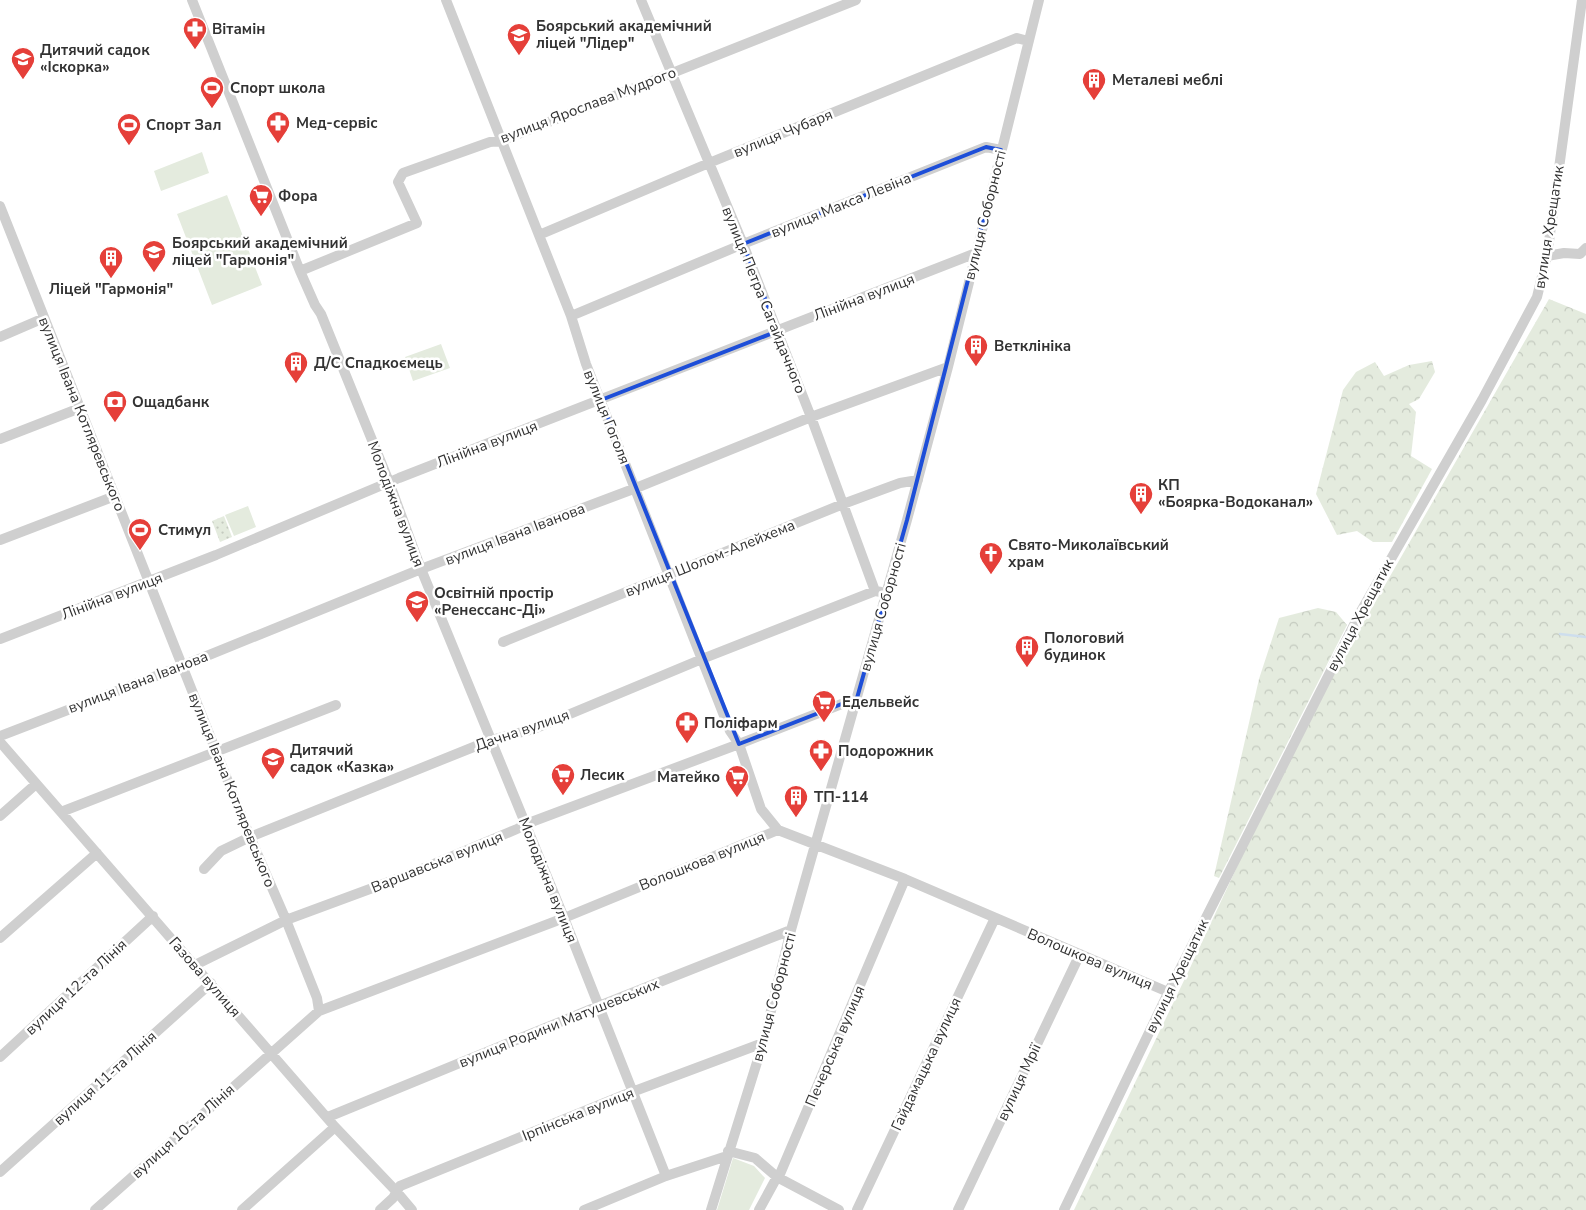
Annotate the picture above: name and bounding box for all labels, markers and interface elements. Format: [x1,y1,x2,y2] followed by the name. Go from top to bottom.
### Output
[182,16,208,50] pharmacy icon: Вітамін
[536,16,712,53] place label: Боярський академічний ліцей "Лідер"
[212,19,265,39] place label: Вітамін
[506,22,532,56] school or university icon: Боярський академічний ліцей "Лідер"
[40,40,150,77] place label: Дитячий садок «Іскорка»
[10,46,36,80] school or university icon: Дитячий садок «Іскорка»
[497,62,679,148] street label: вулиця Ярослава Мудрого
[1081,67,1107,101] building icon: Металеві меблі
[1112,70,1223,90] place label: Металеві меблі
[199,75,225,109] sports icon: Спорт школа
[230,78,325,98] place label: Спорт школа
[730,104,836,162] street label: вулиця Чубаря
[265,110,291,144] pharmacy icon: Мед-сервіс
[116,112,142,146] sports icon: Спорт Зал
[296,113,378,133] place label: Мед-сервіс
[146,115,221,135] place label: Спорт Зал
[959,148,1011,282] street label: вулиця Соборності
[1529,164,1569,290] street label: вулиця Хрещатик
[768,168,914,242] street label: вулиця Макса Левіна
[248,183,274,217] supermarket icon: Фора
[278,186,318,206] place label: Фора
[717,204,811,396] street label: вулиця Петра Сагайдачного
[172,233,348,270] place label: Боярський академічний ліцей "Гармонія"
[141,239,167,273] school or university icon: Боярський академічний ліцей "Гармонія"
[98,245,124,279] building icon: Ліцей "Гармонія"
[811,269,917,325] street label: Лінійна вулиця
[49,279,173,299] place label: Ліцей "Гармонія"
[34,314,130,514] street label: вулиця Івана Котляревського
[963,333,989,367] building icon: Ветклініка
[994,336,1071,356] place label: Ветклініка
[283,350,309,384] building icon: Д/С Спадкоємець
[314,353,443,373] place label: Д/С Спадкоємець
[579,367,635,467] street label: вулиця Гоголя
[102,389,128,423] bank icon: Ощадбанк
[132,392,210,412] place label: Ощадбанк
[434,416,540,472] street label: Лінійна вулиця
[363,438,429,570] street label: Молодіжна вулиця
[1158,475,1313,512] place label: КП «Боярка-Водоканал»
[1128,481,1154,515] building icon: КП «Боярка-Водоканал»
[442,498,588,570] street label: вулиця Івана Іванова
[622,515,798,601] street label: вулиця Шолом-Алейхема
[127,517,153,551] sports icon: Стимул
[158,520,211,540] place label: Стимул
[1008,535,1169,572] place label: Свято-Миколаївський храм
[855,540,911,674] street label: вулиця Соборності
[978,541,1004,575] church icon: Свято-Миколаївський храм
[1322,555,1398,675] street label: вулиця Хрещатик
[59,568,165,624] street label: Лінійна вулиця
[434,583,554,620] place label: Освітній простір «Ренессанс-Ді»
[404,589,430,623] school or university icon: Освітній простір «Ренессанс-Ді»
[1044,628,1124,665] place label: Пологовий будинок
[1014,634,1040,668] building icon: Пологовий будинок
[65,646,211,718] street label: вулиця Івана Іванова
[811,689,837,723] supermarket icon: Едельвейс
[184,690,280,890] street label: вулиця Івана Котляревського
[842,692,919,712] place label: Едельвейс
[472,704,572,756] street label: Дачна вулиця
[674,710,700,744] pharmacy icon: Поліфарм
[704,713,778,733] place label: Поліфарм
[808,738,834,772] pharmacy icon: Подорожник
[290,740,394,777] place label: Дитячий садок «Казка»
[838,741,934,761] place label: Подорожник
[260,746,286,780] school or university icon: Дитячий садок «Казка»
[550,762,576,796] supermarket icon: Лесик
[724,764,750,798] supermarket icon: Матейко
[580,765,625,785] place label: Лесик
[657,767,720,787] place label: Матейко
[783,784,809,818] building icon: ТП-114
[814,787,868,807] place label: ТП-114
[514,814,582,946] street label: Молодіжна вулиця
[368,826,506,898] street label: Варшавська вулиця
[636,827,768,895] street label: Волошкова вулиця
[1141,916,1213,1036] street label: вулиця Хрещатик
[1024,924,1156,994] street label: Волошкова вулиця
[747,930,801,1064] street label: вулиця Соборності
[165,933,245,1021] street label: Газова вулиця
[21,935,131,1039] street label: вулиця 12-та Лінія
[456,974,662,1072] street label: вулиця Родини Матушевських
[800,982,870,1110] street label: Печерська вулиця
[886,994,966,1134] street label: Гайдамацька вулиця
[49,1026,161,1130] street label: вулиця 11-та Лінія
[992,1040,1046,1124] street label: вулиця Мрії
[127,1079,239,1183] street label: вулиця 10-та Лінія
[519,1082,637,1146] street label: Ірпінська вулиця

